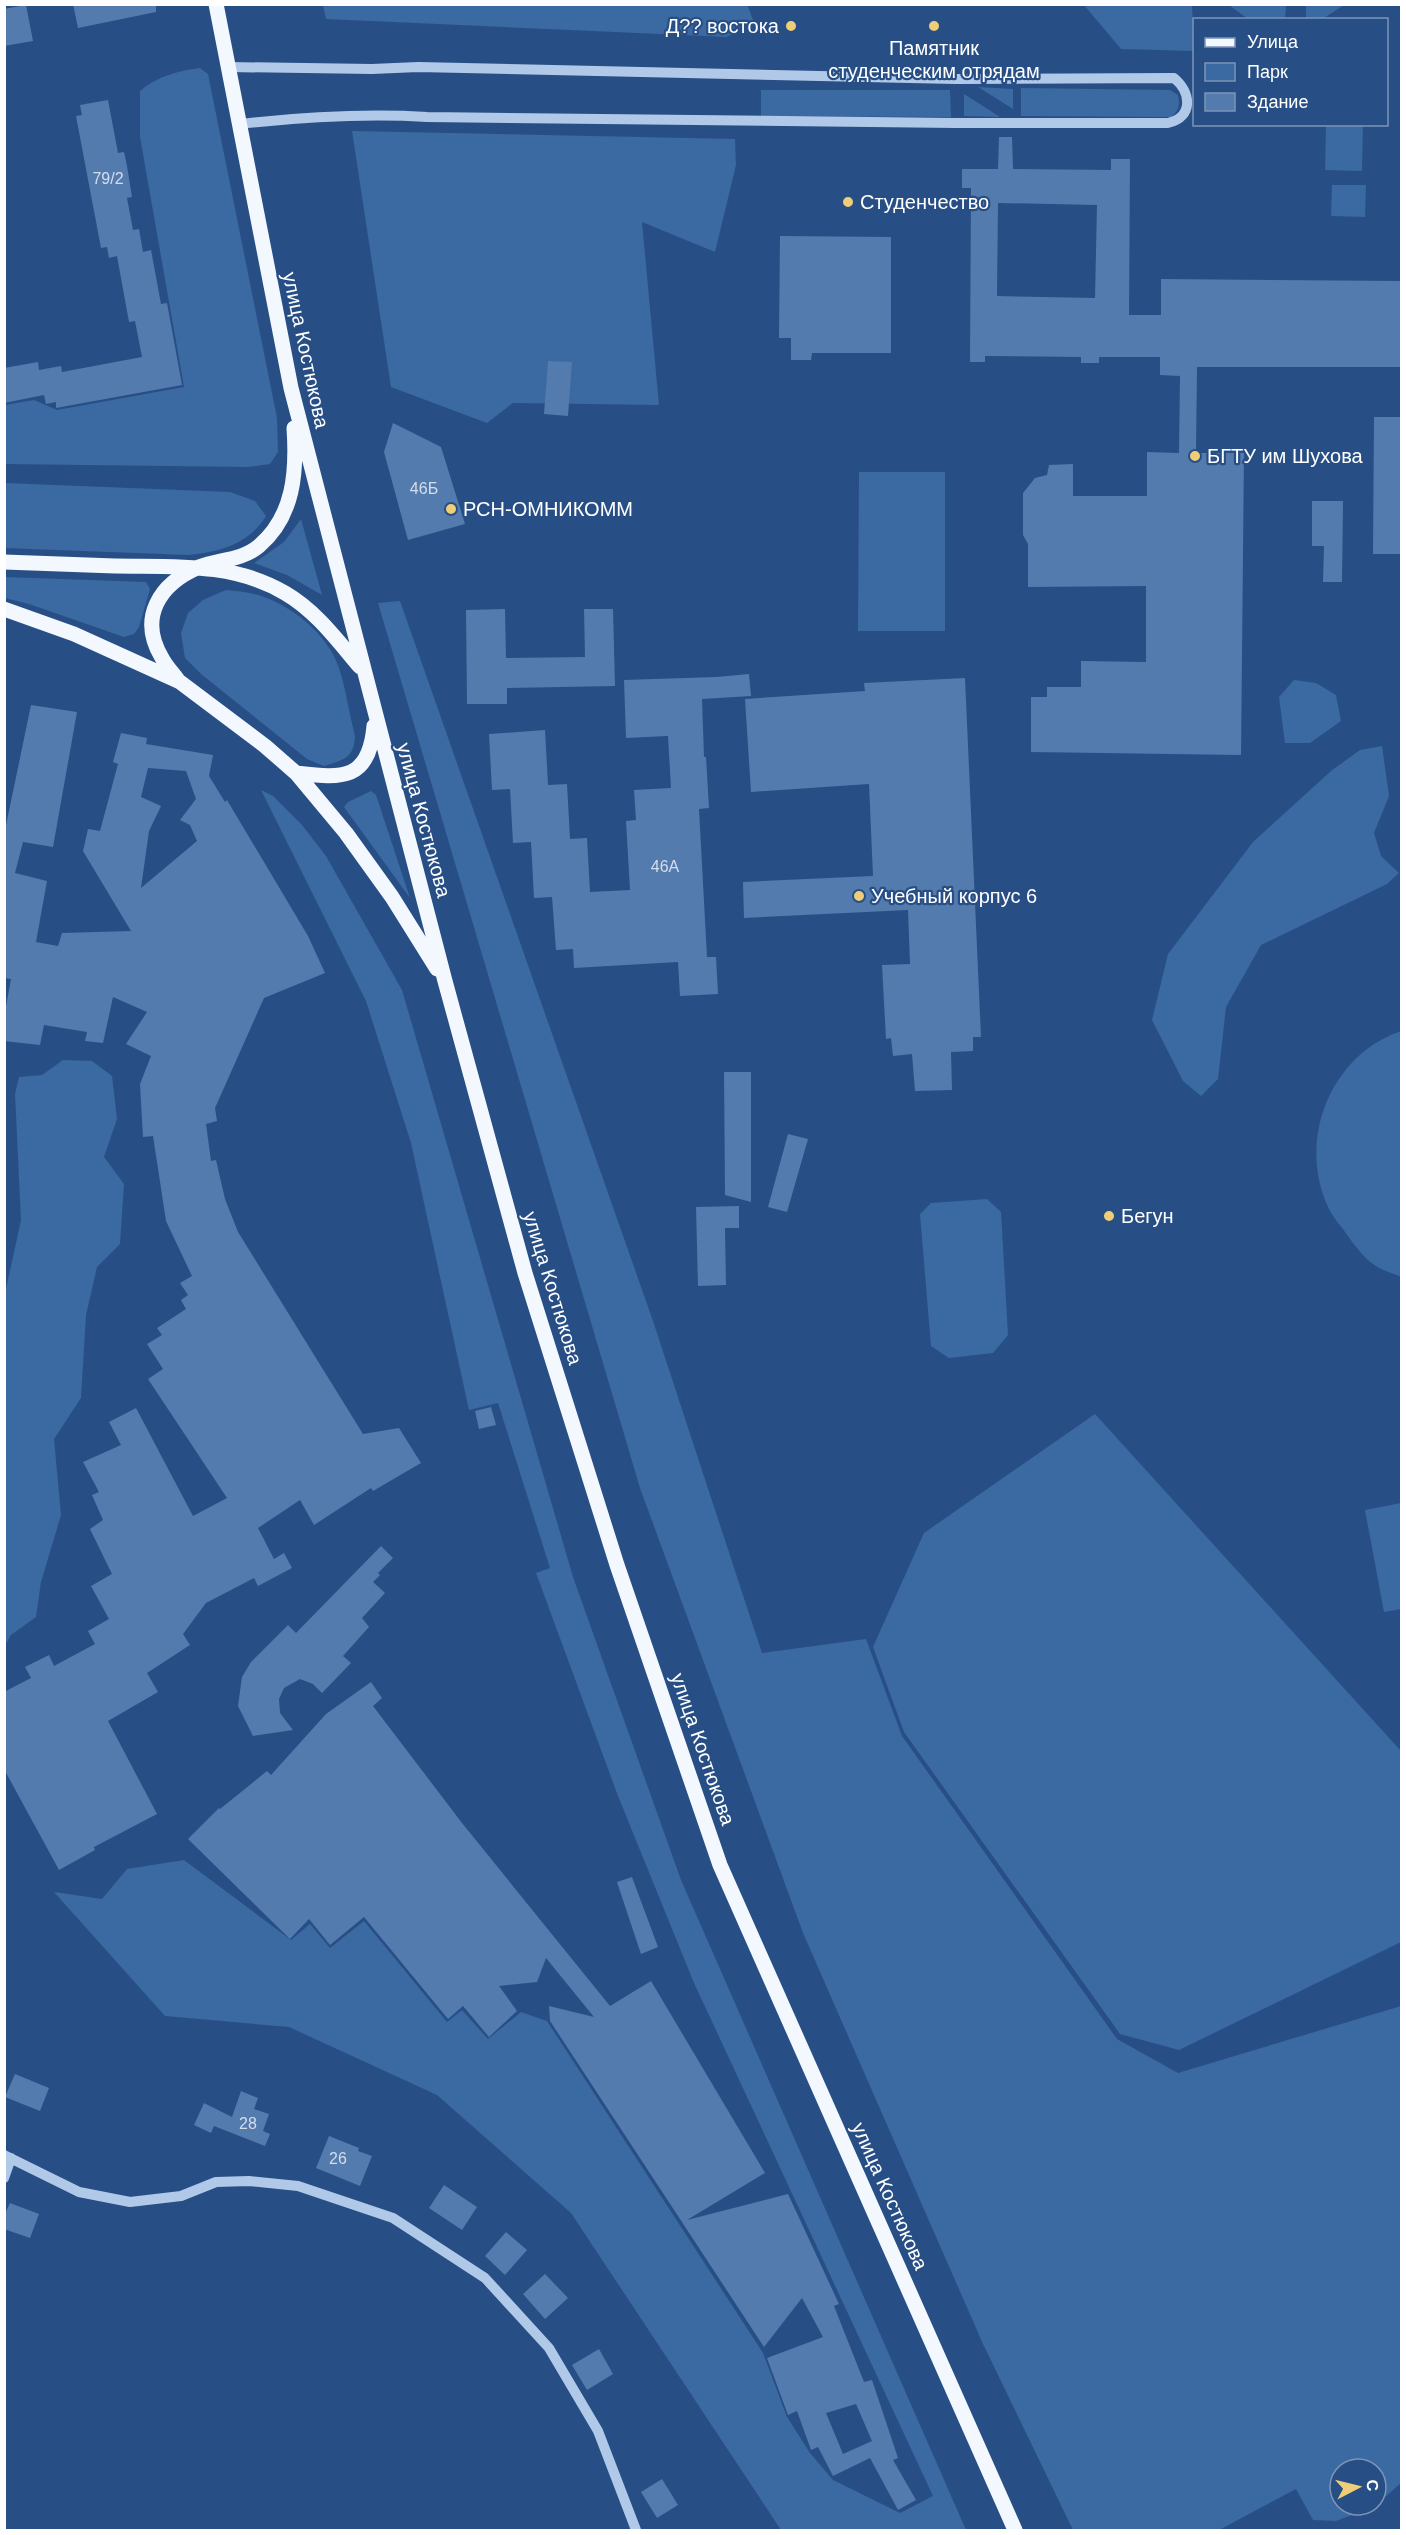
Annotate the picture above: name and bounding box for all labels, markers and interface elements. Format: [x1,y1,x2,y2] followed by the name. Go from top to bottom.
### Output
[666,15,780,37] place label: Д?? востока
[1193,18,1388,126] legend
[784,19,798,33] marker: Д?? востока
[927,19,941,33] marker: Памятник студенческим отрядам
[1247,32,1299,52] text: Улица
[828,37,1040,82] place label: Памятник студенческим отрядам
[1247,62,1288,82] text: Парк
[1247,92,1308,112] text: Здание
[92,170,124,187] house number: 79/2
[860,191,989,213] place label: Студенчество
[841,195,855,209] marker: Студенчество
[279,270,333,431] street label: улица Костюкова
[1207,445,1364,467] place label: БГТУ им Шухова
[1188,449,1202,463] marker: БГТУ им Шухова
[410,480,438,497] house number: 46Б
[463,498,633,520] place label: РСН-ОМНИКОММ
[444,502,458,516] marker: РСН-ОМНИКОММ
[393,740,455,901] street label: улица Костюкова
[651,858,680,875] house number: 46А
[871,885,1037,907] place label: Учебный корпус 6
[852,889,866,903] marker: Учебный корпус 6
[1121,1205,1174,1227] place label: Бегун
[519,1209,587,1368] street label: улица Костюкова
[1102,1209,1116,1223] marker: Бегун
[667,1670,740,1829] street label: улица Костюкова
[239,2115,257,2132] house number: 28
[848,2119,933,2274] street label: улица Костюкова
[329,2150,347,2167] house number: 26
[1328,2457,1388,2517] north arrow
[1363,2478,1382,2492] text: С

